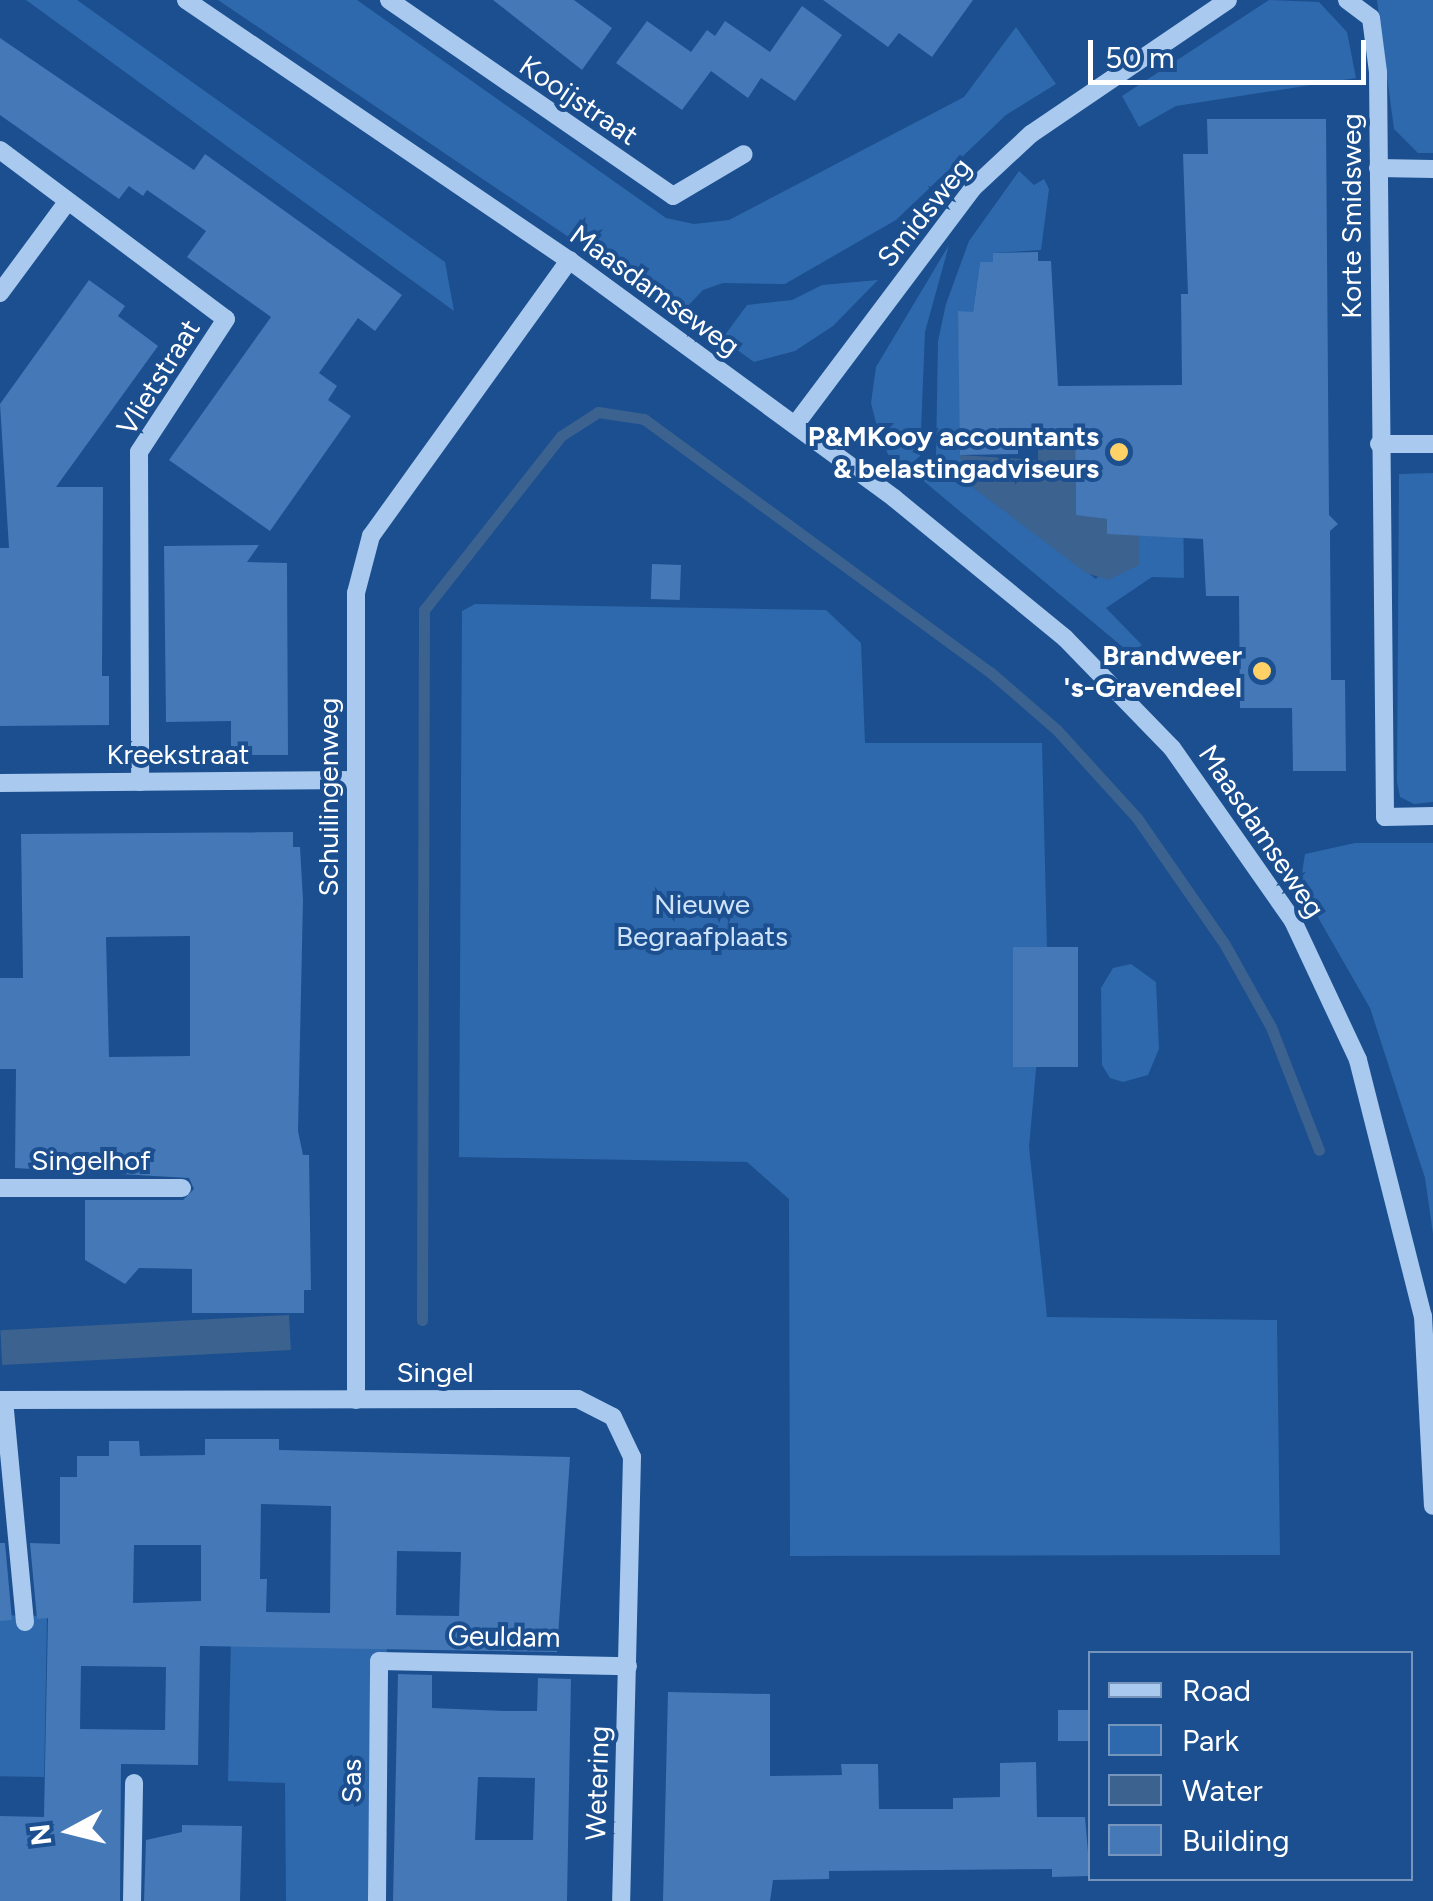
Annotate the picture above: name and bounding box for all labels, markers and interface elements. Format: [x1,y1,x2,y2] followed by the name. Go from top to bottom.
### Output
[1093,20,1370,82] scale bar
[1105,39,1174,76] text: 50 m
[513,48,645,152] street label: Kooijstraat
[1334,113,1368,319] street label: Korte Smidsweg
[870,151,978,273] street label: Smidsweg
[564,217,746,363] street label: Maasdamseweg
[109,313,207,441] street label: Vlietstraat
[808,419,1099,485] place label: P&MKooy accountants & belastingadviseurs
[1108,441,1130,463] marker: P&MKooy accountants & belastingadviseurs
[1064,638,1242,704] place label: Brandweer 's-Gravendeel
[1251,660,1273,682] marker: Brandweer 's-Gravendeel
[311,698,345,896] street label: Schuilingenweg
[107,737,249,771] street label: Kreekstraat
[1192,738,1332,924] street label: Maasdamseweg
[616,887,788,953] park label: Nieuwe Begraafplaats
[31,1143,151,1177] street label: Singelhof
[396,1355,474,1389] street label: Singel
[447,1618,561,1654] street label: Geuldam
[1088,1651,1413,1881] legend
[1182,1672,1251,1709] text: Road
[1182,1722,1239,1759] text: Park
[578,1725,616,1841] street label: Wetering
[334,1759,368,1803] street label: Sas
[1182,1772,1263,1809] text: Water
[20,1781,120,1881] north arrow
[22,1822,58,1847] text: N
[1182,1822,1290,1859] text: Building

